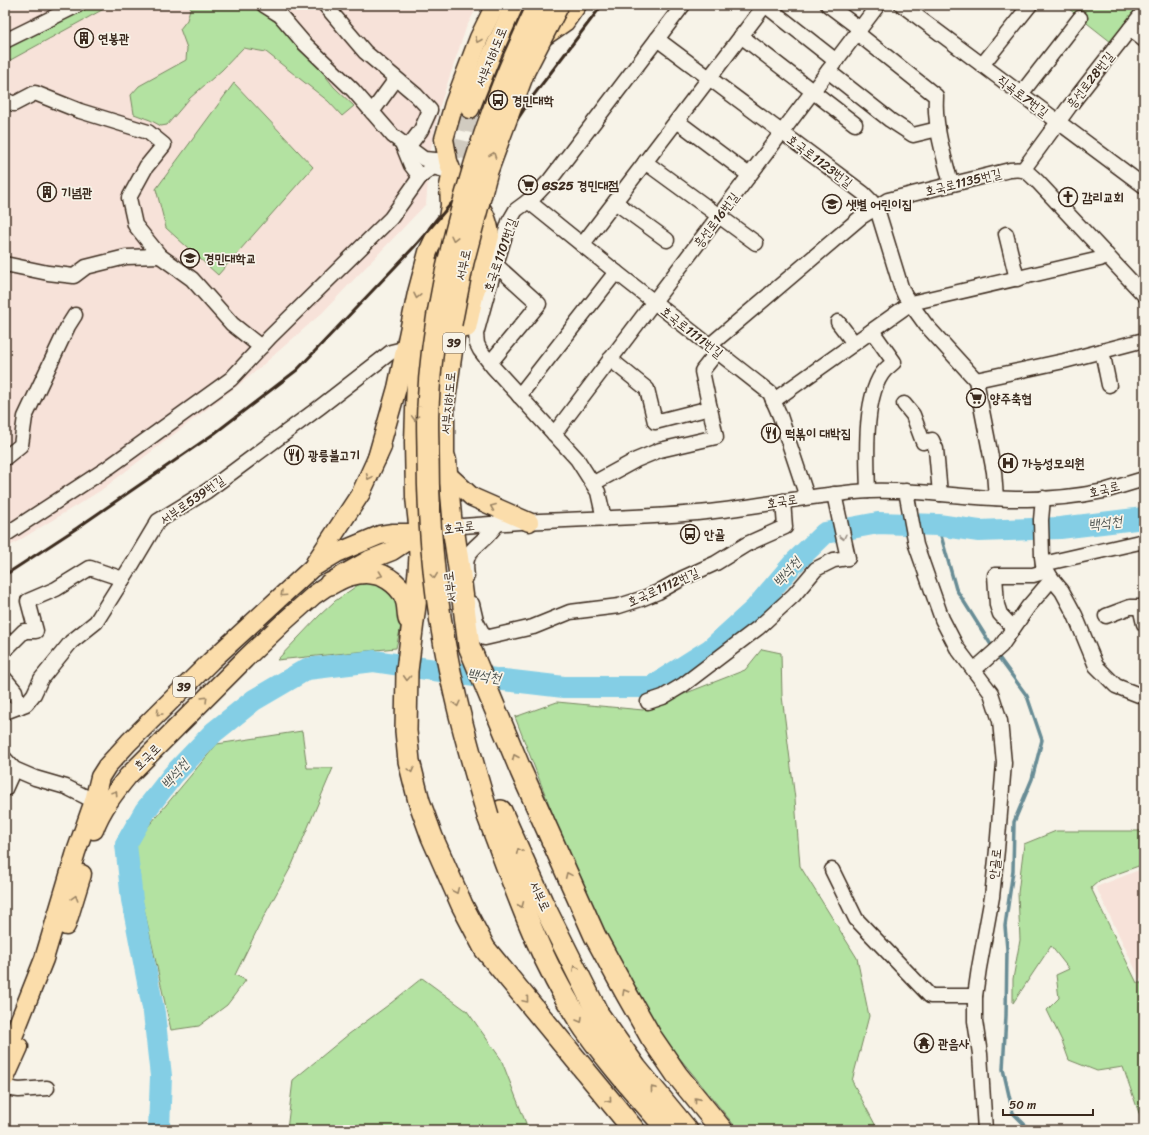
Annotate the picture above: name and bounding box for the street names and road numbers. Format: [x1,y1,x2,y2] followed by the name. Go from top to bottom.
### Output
[469,24,513,90] street label: 서부지하도로
[1060,46,1120,114] street label: 흥선로28번길
[992,69,1054,123] street label: 직곡로7번길
[782,128,858,194] street label: 호국로1123번길
[922,161,1004,203] street label: 호국로1135번길
[687,187,745,253] street label: 흥선로16번길
[477,215,523,295] street label: 호국로1101번길
[448,247,478,283] street label: 서부로
[656,300,728,364] street label: 호국로1111번길
[443,333,465,353] road number: 39
[434,371,462,435] street label: 서부지하도로
[155,469,229,531] street label: 서부로539번길
[1086,474,1122,504] street label: 호국로
[765,487,799,515] street label: 호국로
[442,514,476,540] street label: 호국로
[623,561,703,613] street label: 호국로1112번길
[437,570,463,604] street label: 서부로
[173,677,195,697] road number: 39
[128,738,166,776] street label: 호국로
[982,847,1008,881] street label: 안골로
[523,877,557,915] street label: 서부로

